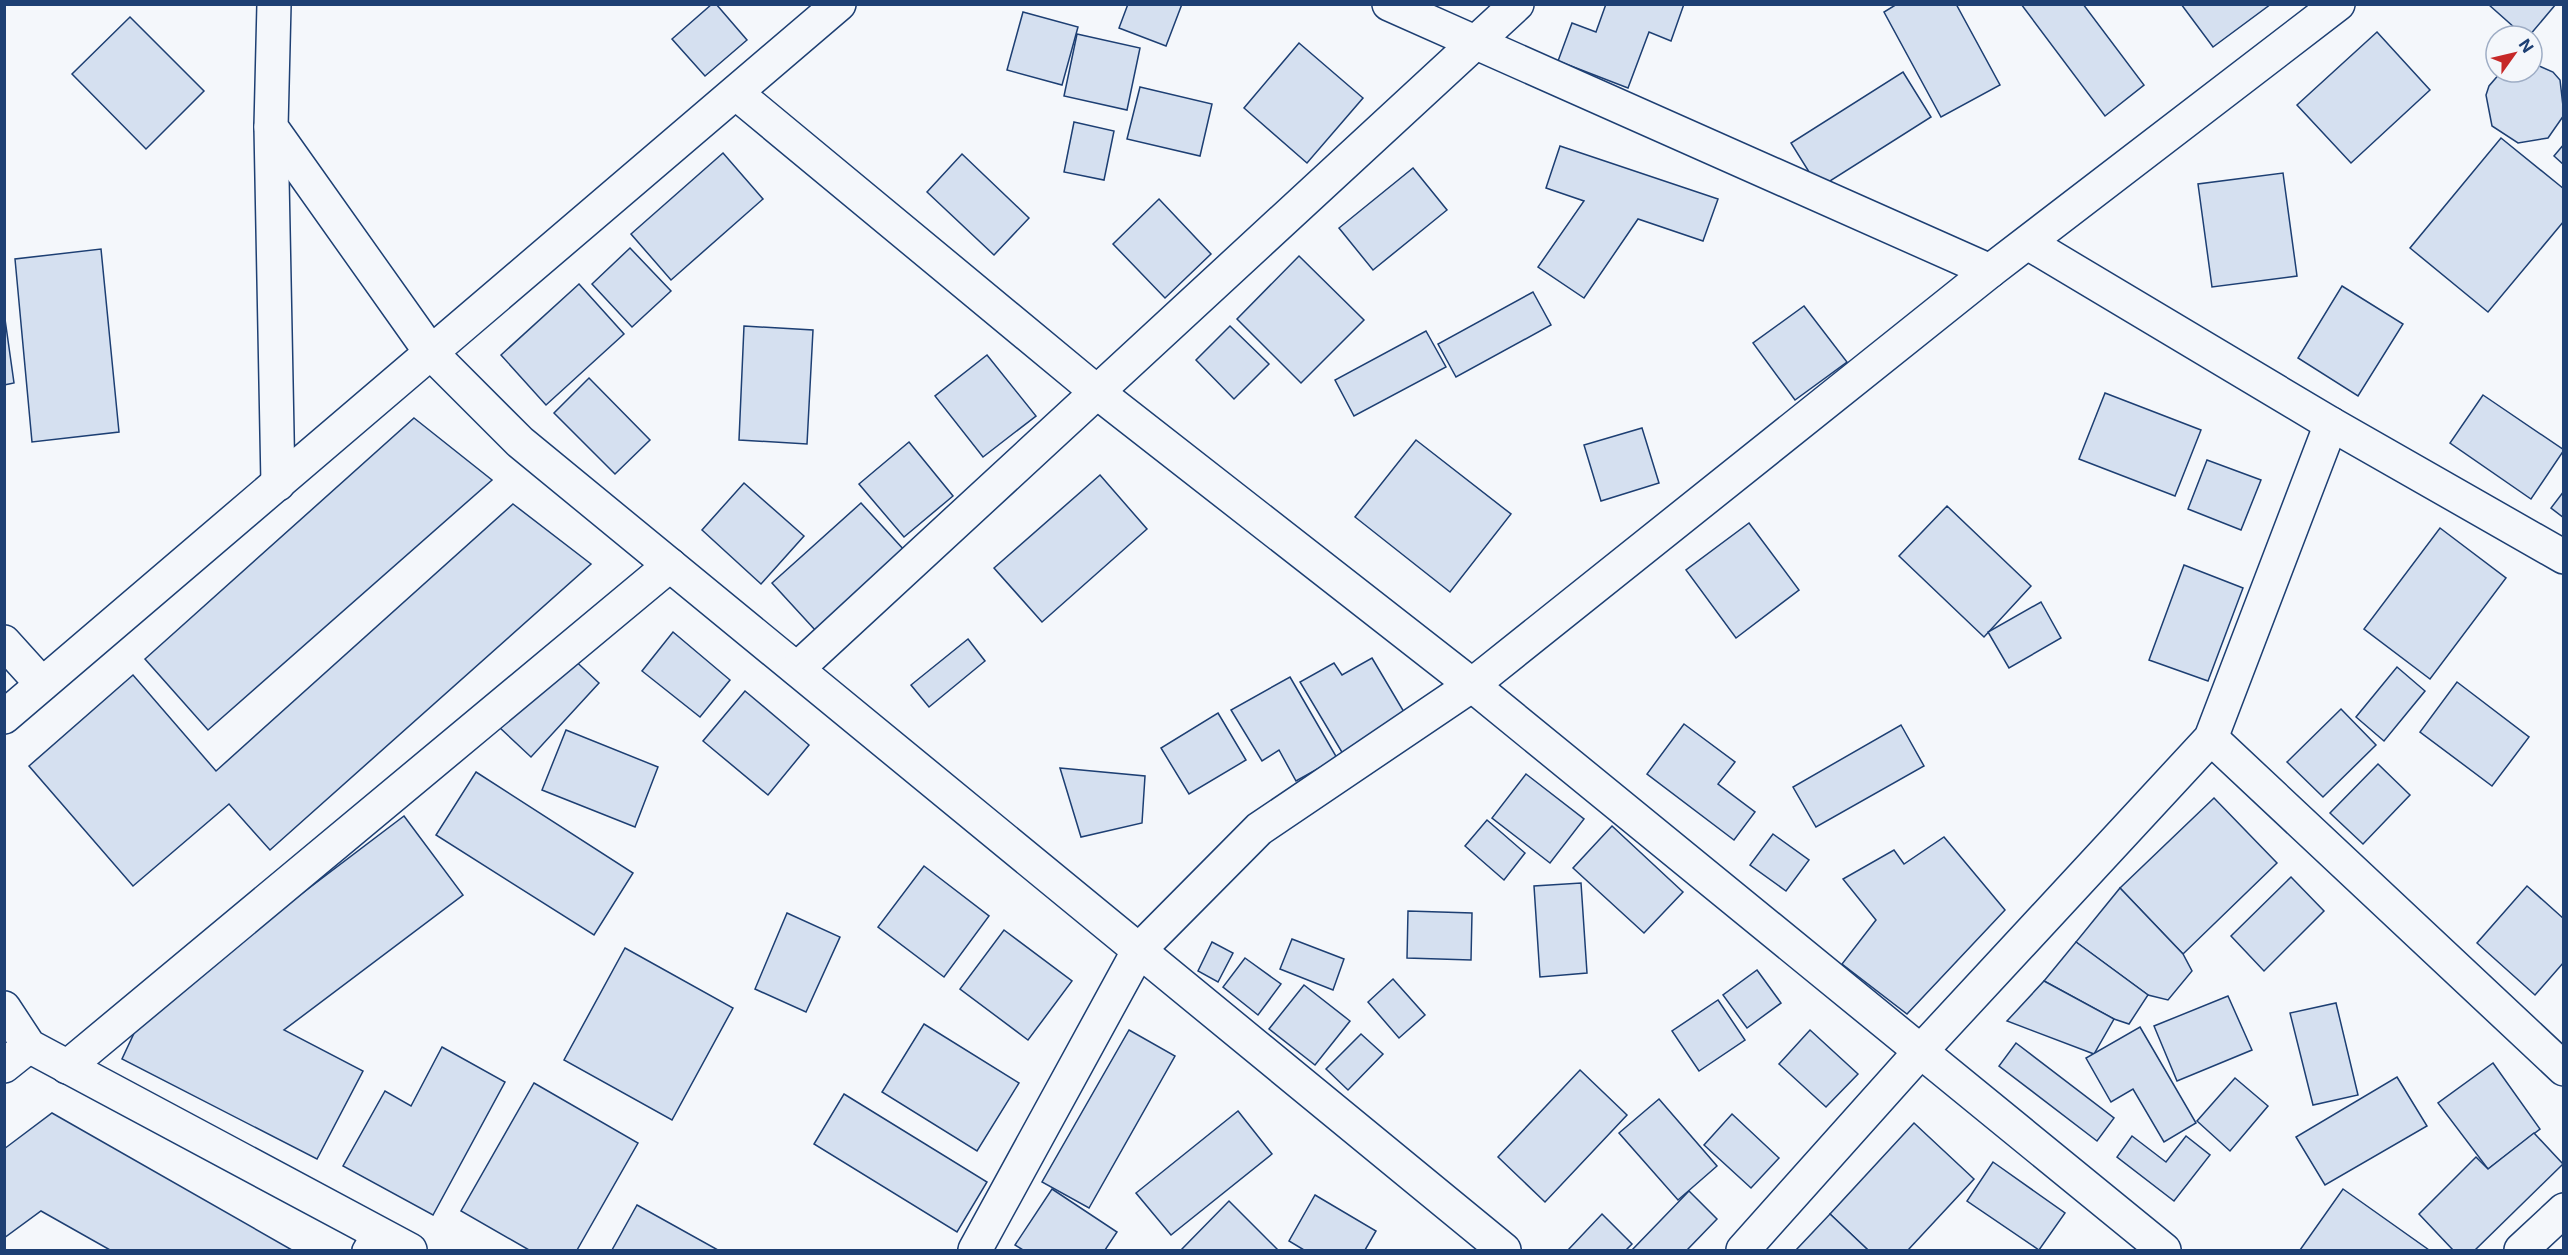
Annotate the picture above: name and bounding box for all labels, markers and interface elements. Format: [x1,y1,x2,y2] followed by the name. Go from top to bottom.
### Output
[2484,24,2544,84] north arrow
[2515,35,2538,56] text: N

